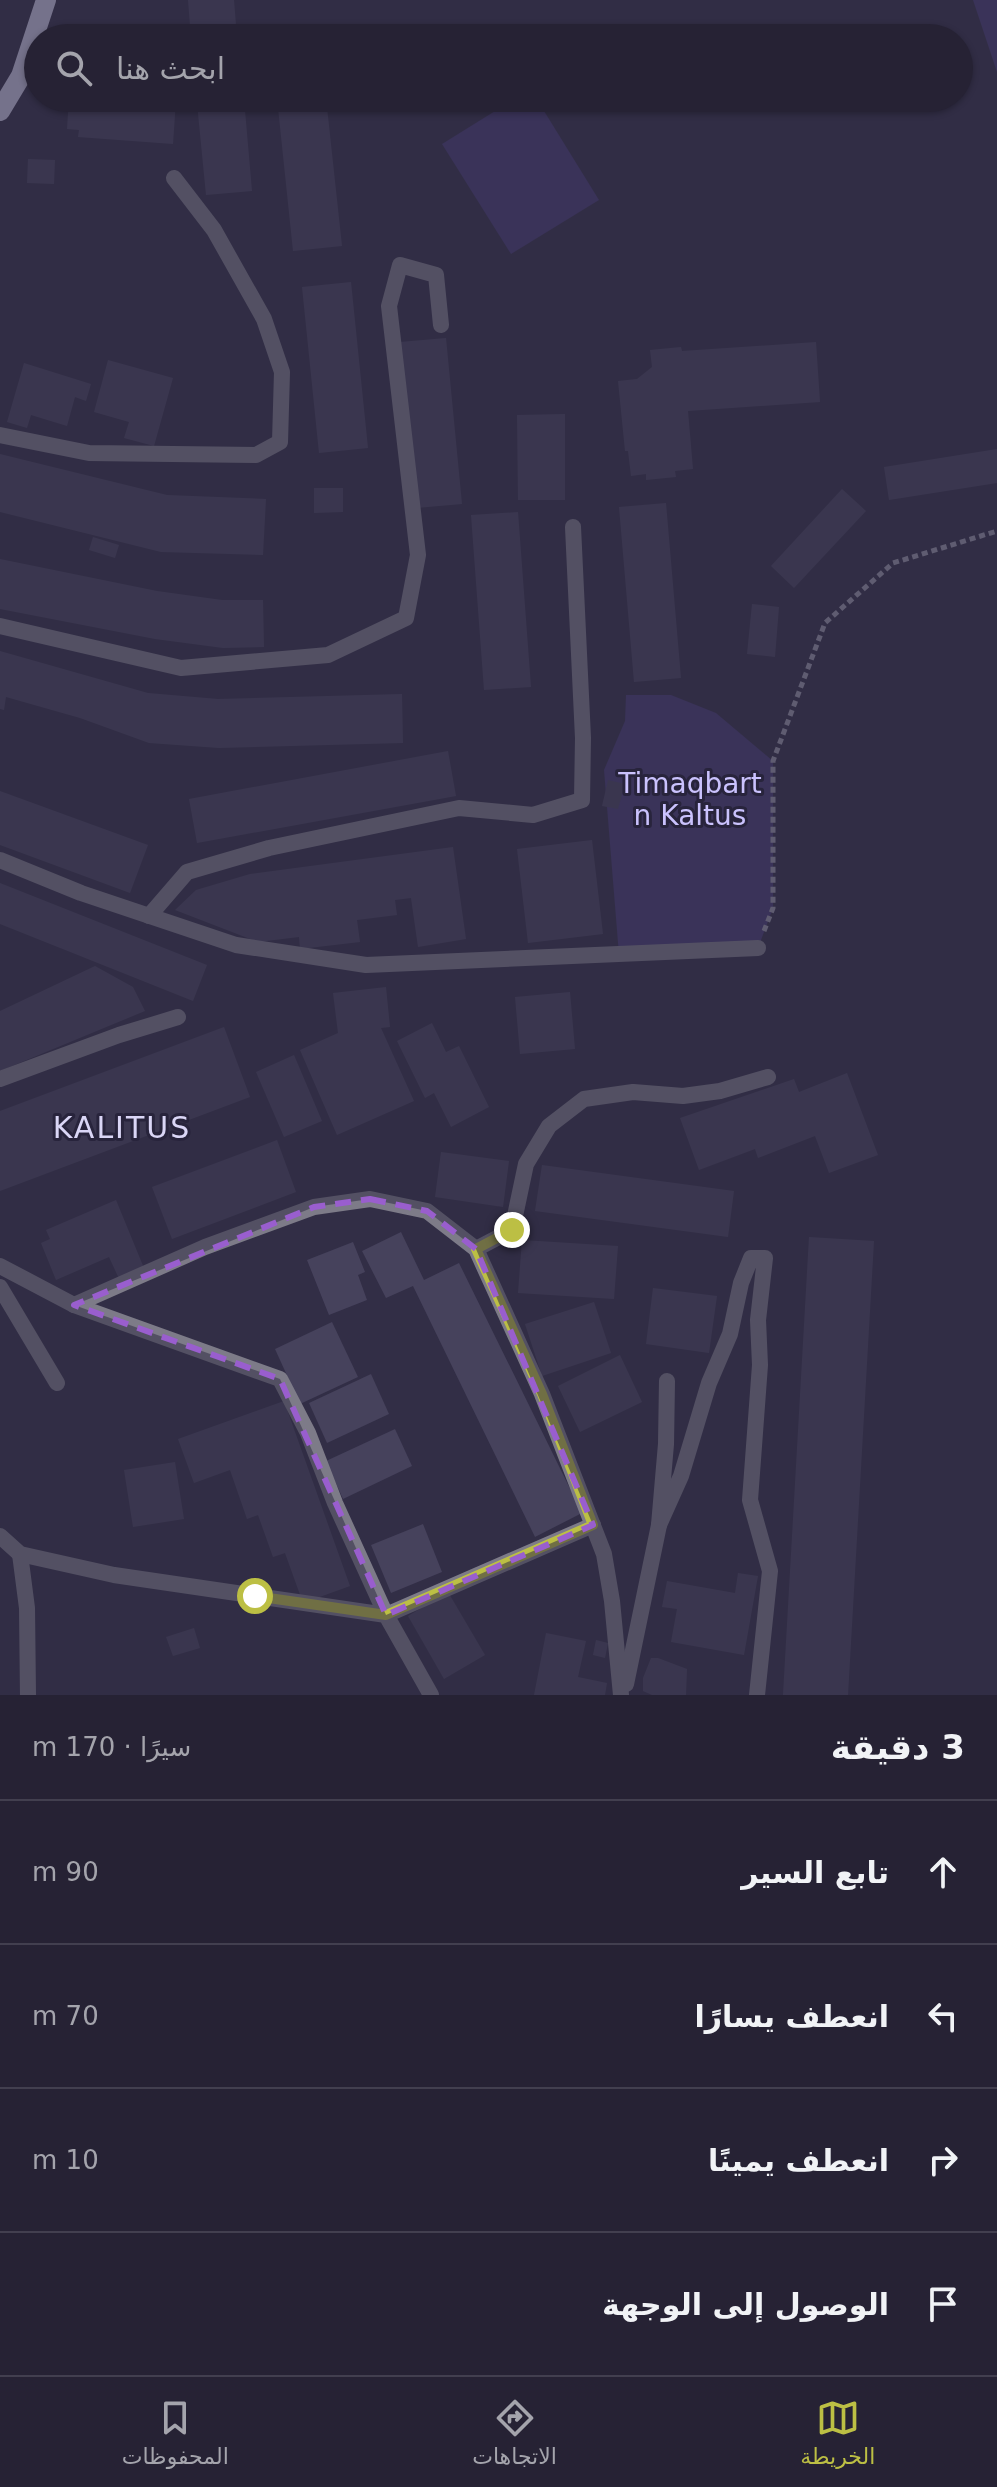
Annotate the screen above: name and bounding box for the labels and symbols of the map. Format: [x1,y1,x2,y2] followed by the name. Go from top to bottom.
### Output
[617,767,762,832] park label: Timaqbart n Kaltus
[53,1110,191,1145] district label: KALITUS
[494,1212,530,1248] route end
[237,1578,273,1614] route start

